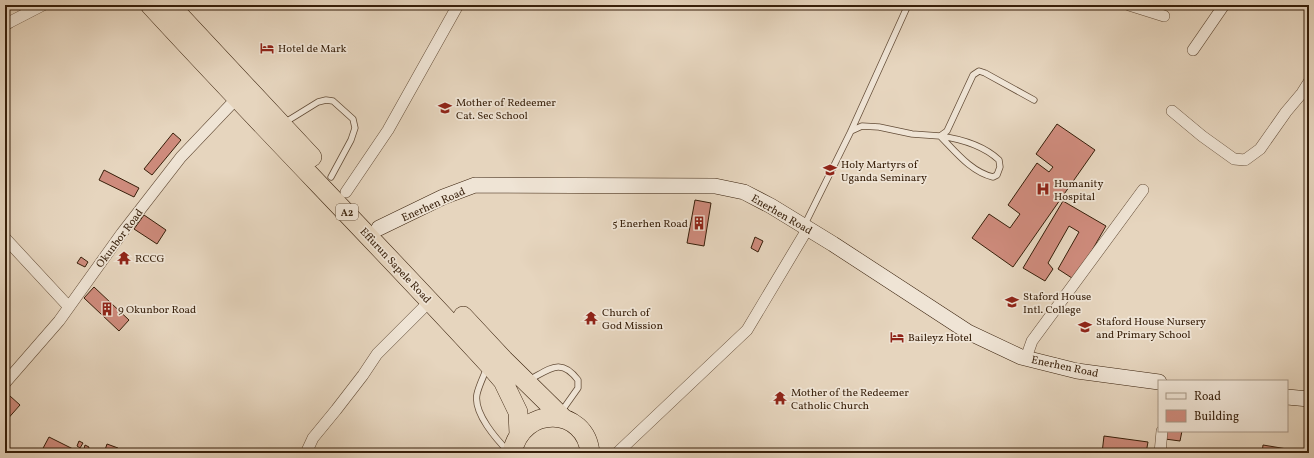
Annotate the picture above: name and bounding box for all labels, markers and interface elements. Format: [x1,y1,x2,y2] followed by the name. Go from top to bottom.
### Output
[259,40,275,56] hotel icon: Hotel de Mark
[278,42,347,57] place label: Hotel de Mark
[456,96,556,124] place label: Mother of Redeemer Cat. Sec School
[437,100,453,116] school or university icon: Mother of Redeemer Cat. Sec School
[841,158,927,186] place label: Holy Martyrs of Uganda Seminary
[822,162,838,178] school or university icon: Holy Martyrs of Uganda Seminary
[1054,177,1103,205] place label: Humanity Hospital
[1035,181,1051,197] hospital icon: Humanity Hospital
[399,185,468,226] street label: Enerhen Road
[748,192,815,239] street label: Enerhen Road
[336,204,358,220] road number: A2
[93,206,147,271] street label: Okunbor Road
[691,215,707,231] building icon: 5 Enerhen Road
[612,217,688,232] place label: 5 Enerhen Road
[356,225,434,307] street label: Effurun Sapele Road
[116,250,132,266] temple icon: RCCG
[135,252,165,267] place label: RCCG
[1023,290,1091,318] place label: Staford House Intl. College
[1004,294,1020,310] school or university icon: Staford House Intl. College
[99,301,115,317] building icon: 9 Okunbor Road
[118,303,196,318] place label: 9 Okunbor Road
[602,306,663,334] place label: Church of God Mission
[583,310,599,326] temple icon: Church of God Mission
[1096,315,1206,343] place label: Staford House Nursery and Primary School
[1077,319,1093,335] school or university icon: Staford House Nursery and Primary School
[889,329,905,345] hotel icon: Baileyz Hotel
[908,331,972,346] place label: Baileyz Hotel
[1030,353,1100,382] street label: Enerhen Road
[1158,380,1288,432] legend
[791,386,909,414] place label: Mother of the Redeemer Catholic Church
[1194,389,1221,405] text: Road
[772,390,788,406] temple icon: Mother of the Redeemer Catholic Church
[1194,409,1239,425] text: Building

